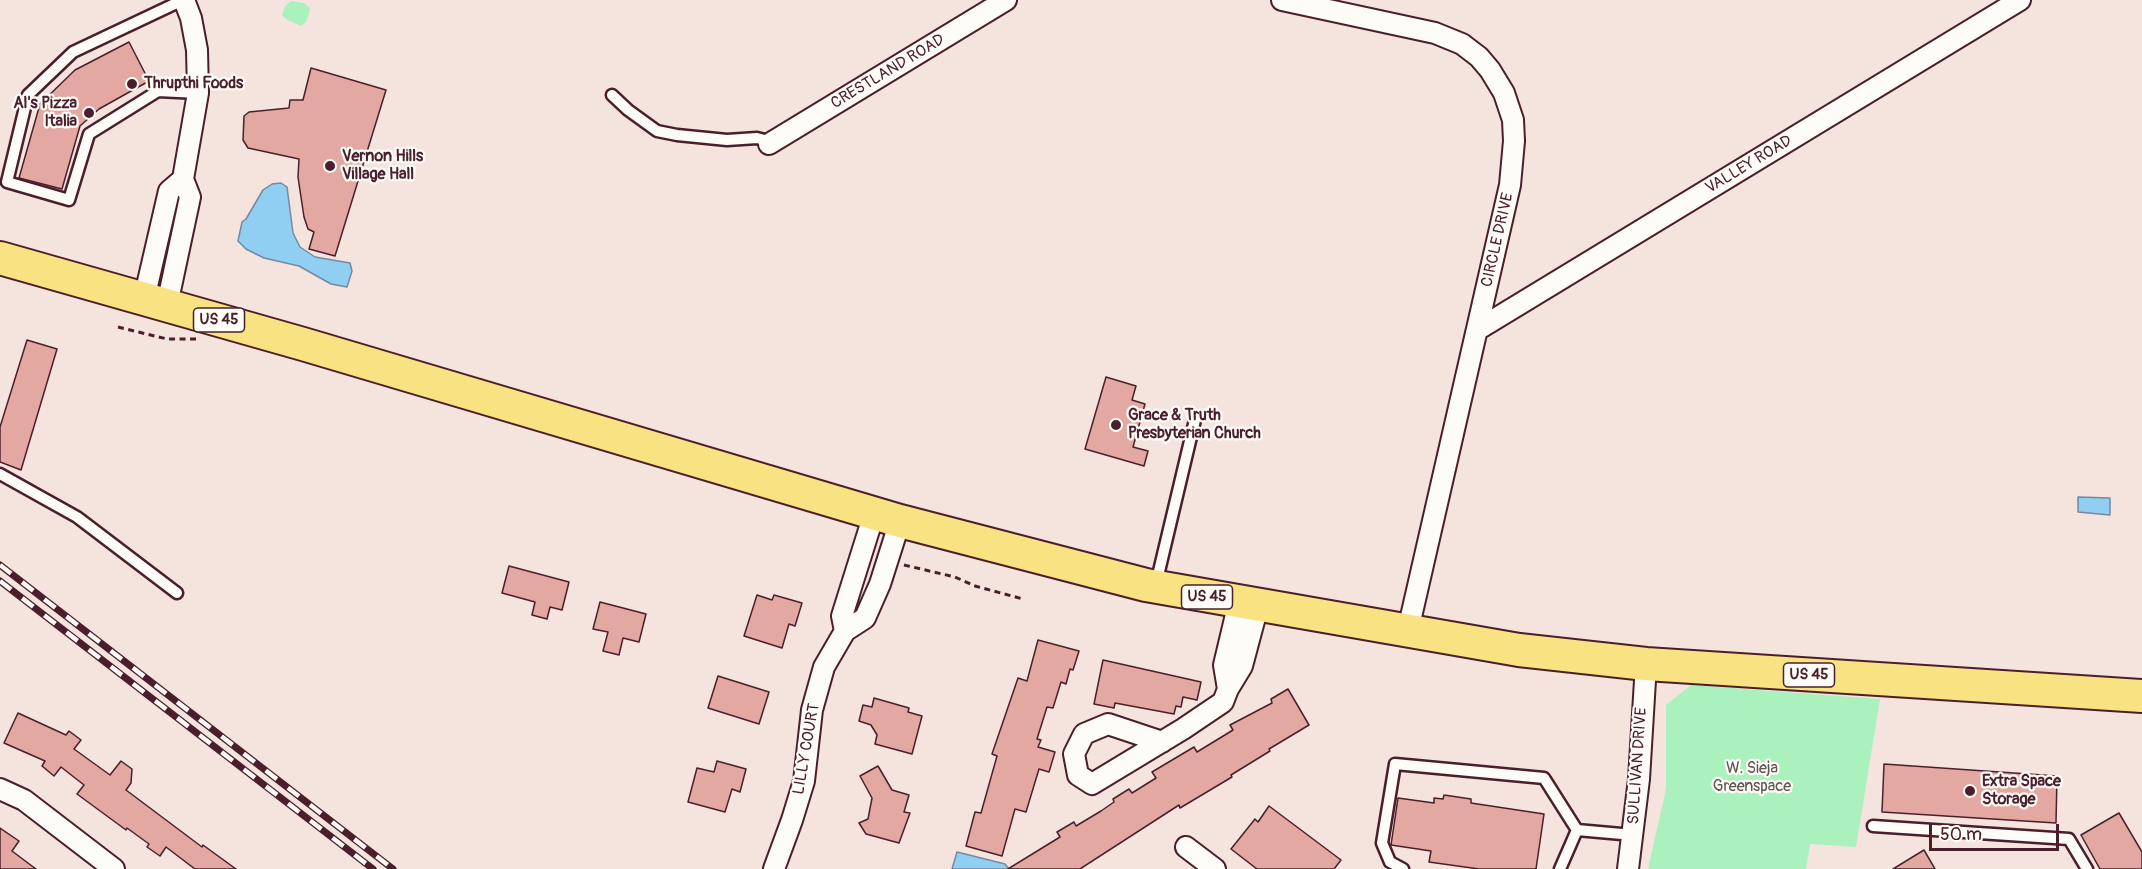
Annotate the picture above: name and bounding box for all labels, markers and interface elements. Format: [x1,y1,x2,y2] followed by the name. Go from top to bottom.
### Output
[828,30,948,114] street label: CRESTLAND ROAD
[144,74,243,94] place label: Thrupthi Foods
[125,77,139,91] marker: Thrupthi Foods
[13,94,77,132] place label: Al's Pizza Italia
[82,106,96,120] marker: Al's Pizza Italia
[1702,132,1796,198] street label: VALLEY ROAD
[342,147,423,185] place label: Vernon Hills Village Hall
[323,159,337,173] marker: Vernon Hills Village Hall
[1478,191,1518,289] street label: CIRCLE DRIVE
[194,308,244,332] road number: US 45
[1128,406,1261,444] place label: Grace & Truth Presbyterian Church
[1109,418,1123,432] marker: Grace & Truth Presbyterian Church
[1182,585,1232,609] road number: US 45
[1784,663,1834,687] road number: US 45
[790,702,824,796] street label: LILLY COURT
[1624,707,1652,825] street label: SULLIVAN DRIVE
[1713,759,1791,797] park label: W. Sieja Greenspace
[1982,772,2061,810] place label: Extra Space Storage
[1963,784,1977,798] marker: Extra Space Storage
[1932,812,2062,850] scale bar
[1940,823,1982,846] text: 50 m

